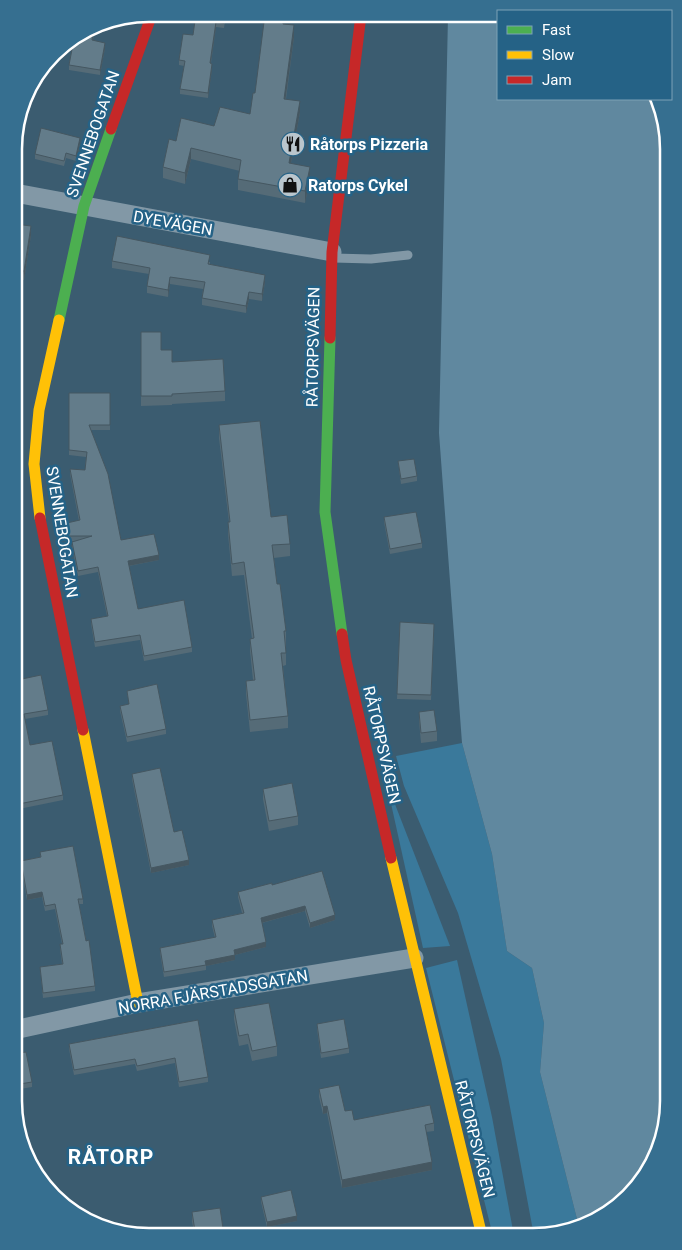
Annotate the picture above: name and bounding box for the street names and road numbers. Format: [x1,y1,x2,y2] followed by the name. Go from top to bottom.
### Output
[62,68,124,200] street label: SVENNEBOGATAN
[132,207,214,239] street label: DYEVÄGEN
[301,287,324,407] street label: RÅTORPSVÄGEN
[42,465,82,599] street label: SVENNEBOGATAN
[359,684,406,806] street label: RÅTORPSVÄGEN
[117,966,309,1018] street label: NORRA FJÄRSTADSGATAN
[451,1078,500,1200] street label: RÅTORPSVÄGEN

